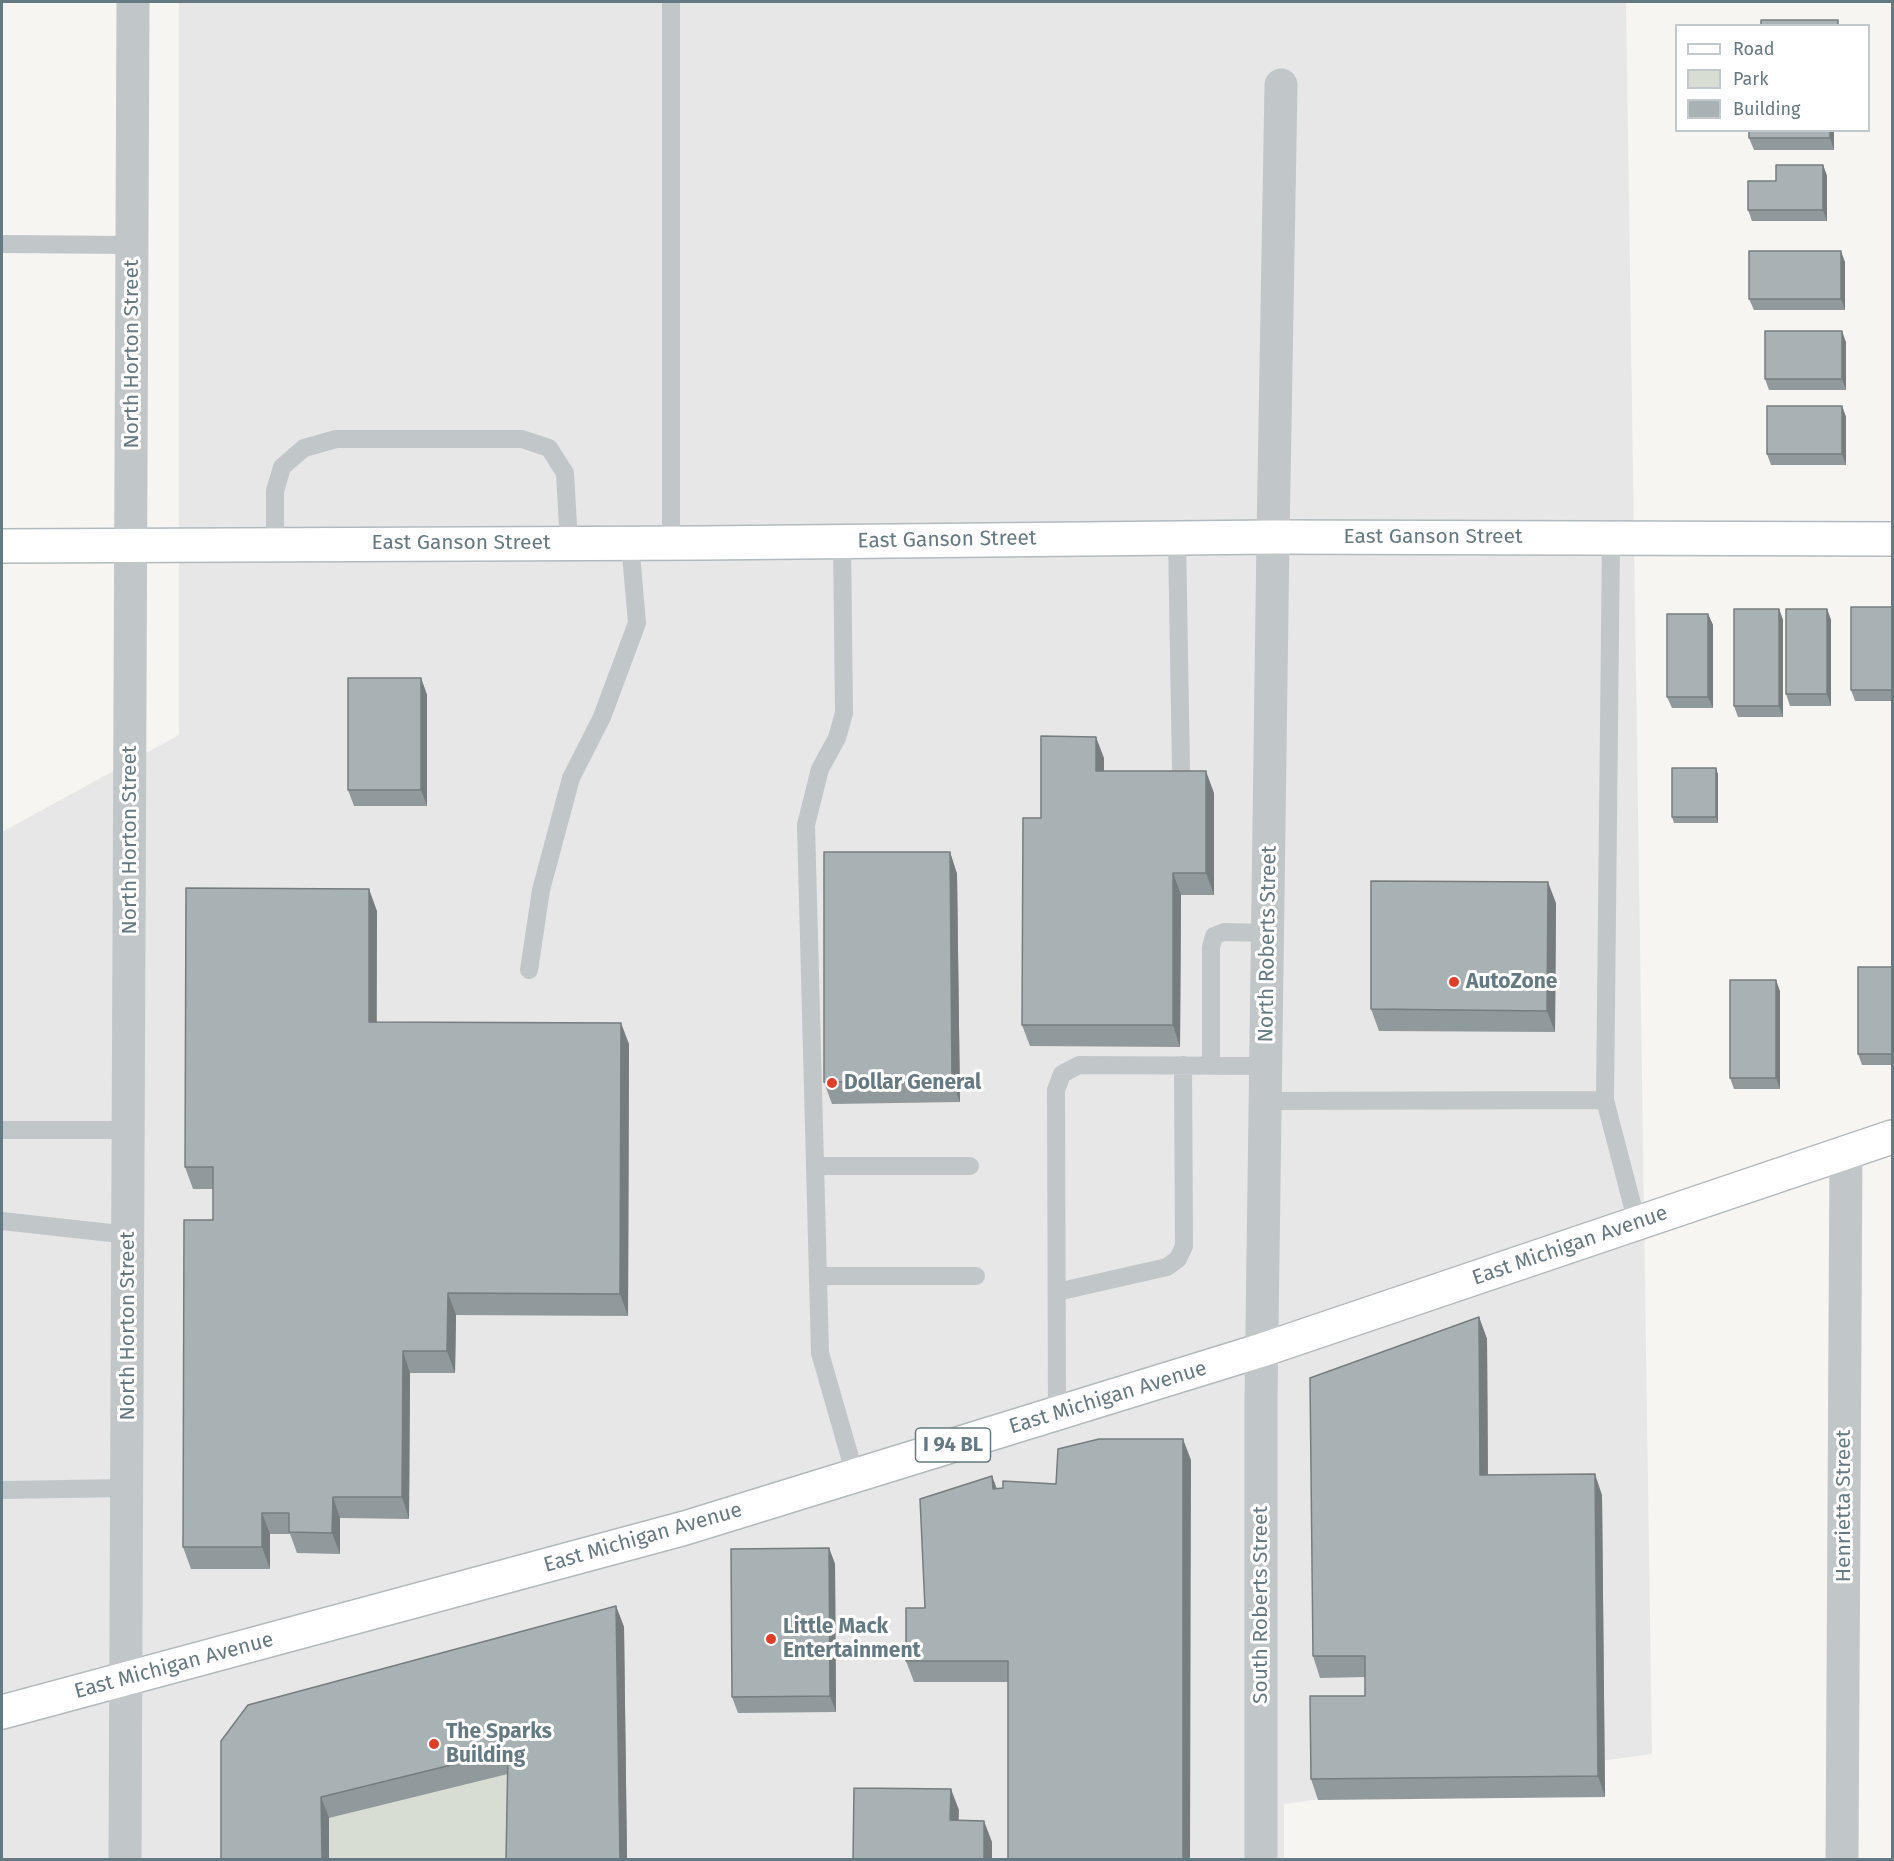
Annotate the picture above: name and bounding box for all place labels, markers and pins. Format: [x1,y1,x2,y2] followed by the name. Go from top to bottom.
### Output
[1466,969,1557,995] place label: AutoZone
[1447,975,1461,989] marker: AutoZone
[844,1070,981,1096] place label: Dollar General
[825,1076,839,1090] marker: Dollar General
[783,1614,921,1664] place label: Little Mack Entertainment
[764,1632,778,1646] marker: Little Mack Entertainment
[446,1719,552,1769] place label: The Sparks Building
[427,1737,441,1751] marker: The Sparks Building

